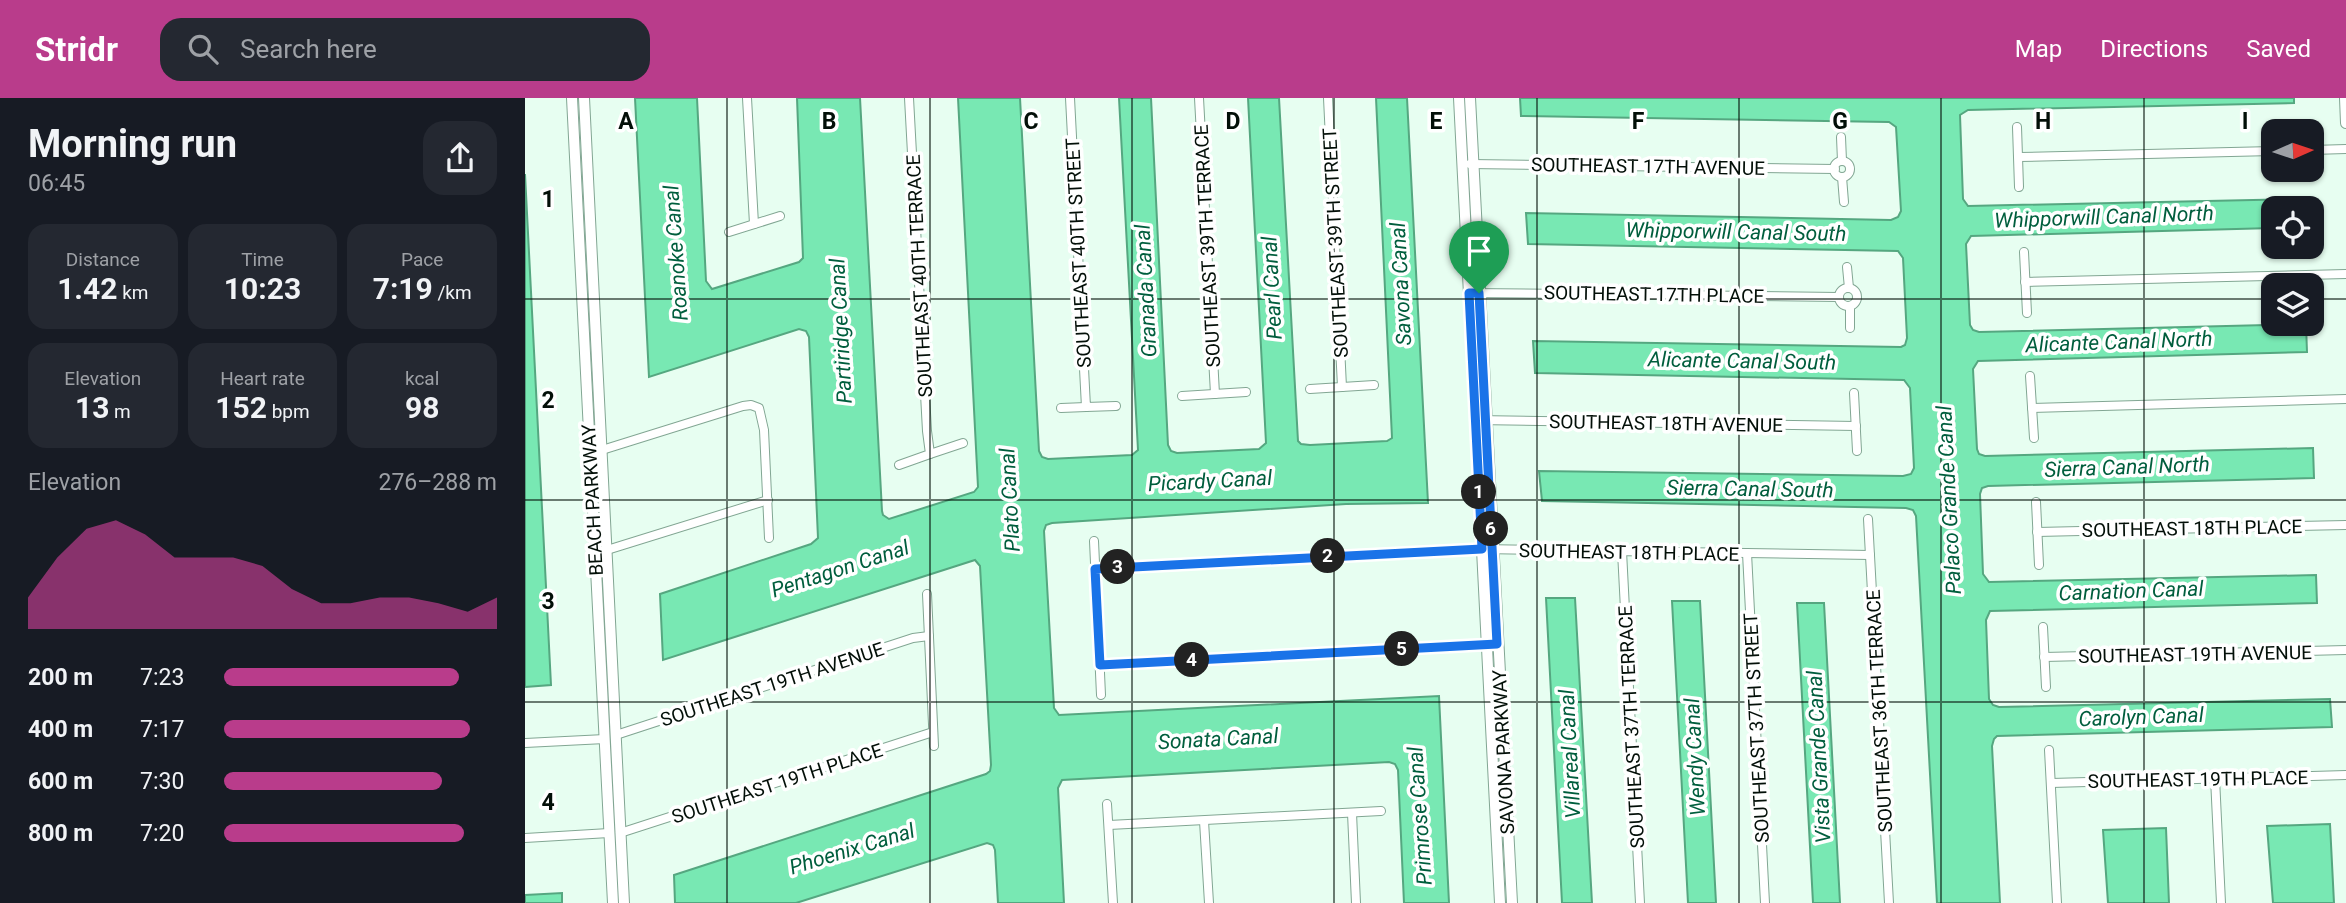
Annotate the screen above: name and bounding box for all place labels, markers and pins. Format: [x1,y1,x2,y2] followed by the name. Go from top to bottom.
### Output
[1449,221,1509,293] pin
[1461,474,1497,510] pin: 1
[1473,512,1509,546] pin: 6
[1311,538,1345,574] pin: 2
[1101,550,1135,584] pin: 3
[1385,632,1419,666] pin: 5
[1175,642,1209,678] pin: 4

